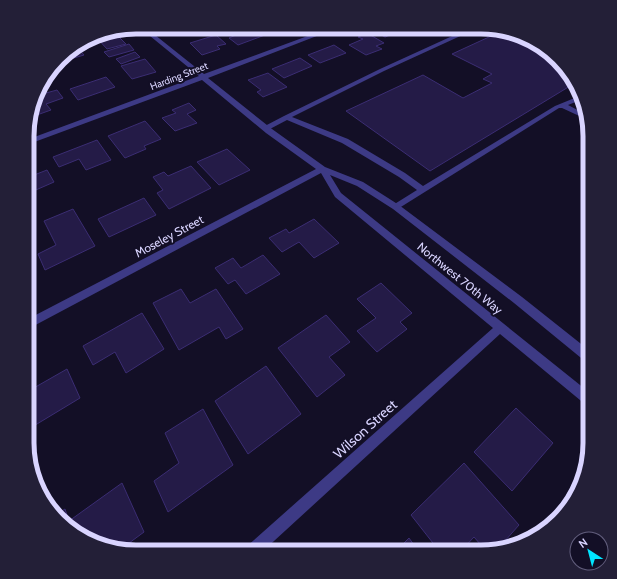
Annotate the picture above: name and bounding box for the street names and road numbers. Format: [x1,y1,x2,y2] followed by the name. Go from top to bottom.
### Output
[148,59,210,93] street label: Harding Street
[132,212,206,260] street label: Moseley Street
[414,239,506,317] street label: Northwest 70th Way
[329,395,401,462] street label: Wilson Street

